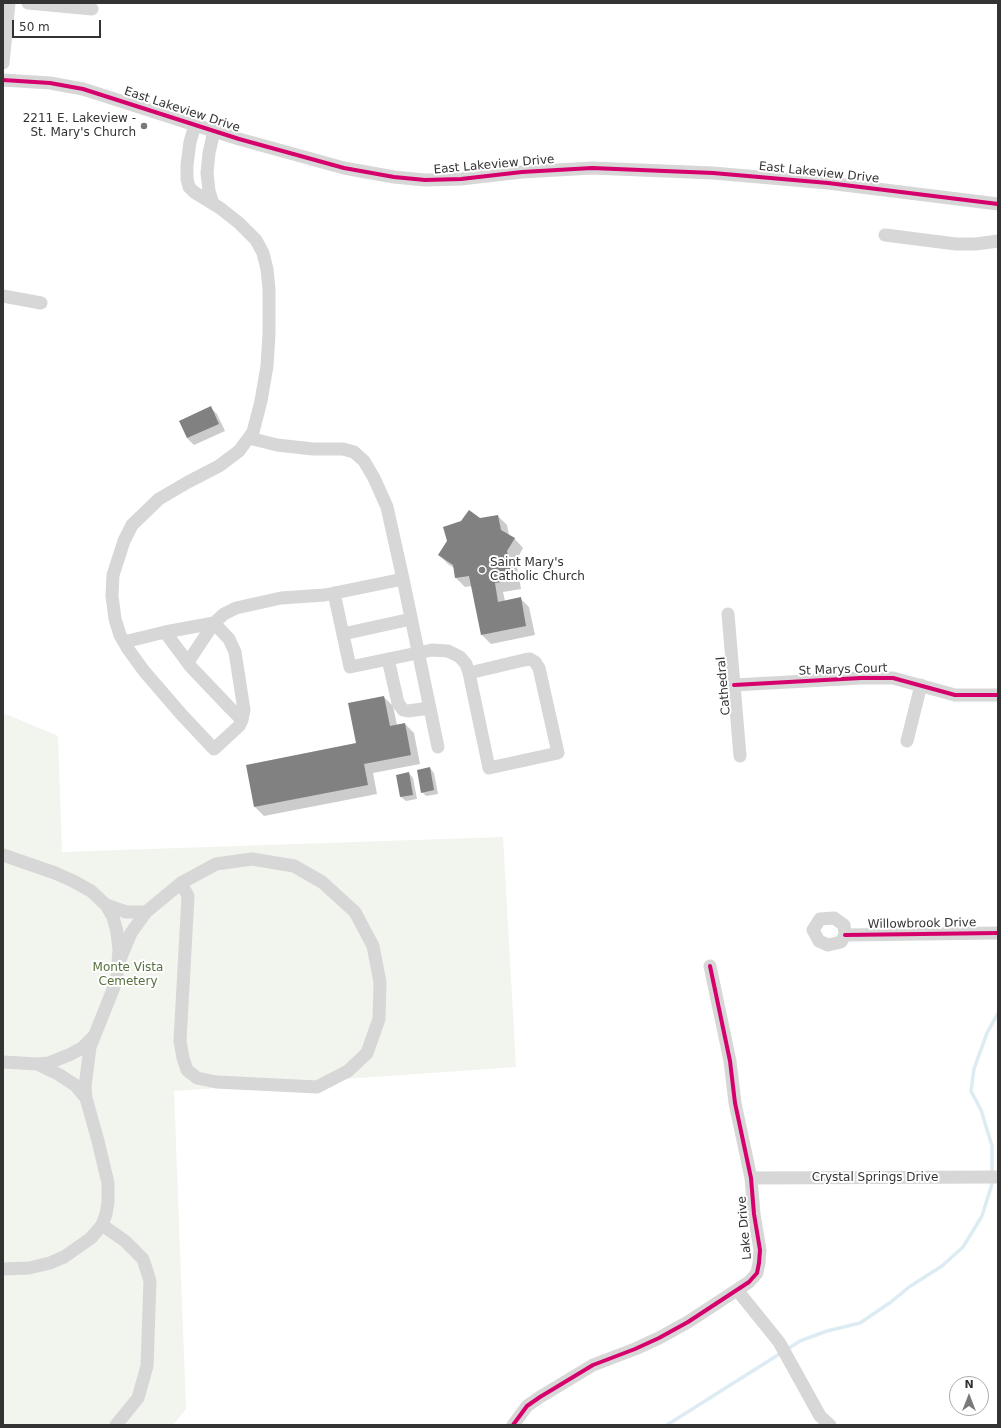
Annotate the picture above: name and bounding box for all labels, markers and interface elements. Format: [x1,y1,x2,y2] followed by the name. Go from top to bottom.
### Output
[14,12,103,38] scale bar
[19,20,50,34] text: 50 m
[122,84,242,136] street label: East Lakeview Drive
[23,112,136,140] place label: 2211 E. Lakeview - St. Mary's Church
[139,121,149,131] marker: 2211 E. Lakeview - St. Mary's Church
[433,153,555,177] street label: East Lakeview Drive
[758,160,880,186] street label: East Lakeview Drive
[490,556,585,584] place label: Saint Mary's Catholic Church
[477,565,487,575] marker: Saint Mary's Catholic Church
[714,656,734,716] street label: Cathedral
[798,661,888,679] street label: St Marys Court
[868,916,976,932] street label: Willowbrook Drive
[93,961,163,989] park label: Monte Vista Cemetery
[812,1171,938,1185] street label: Crystal Springs Drive
[735,1196,755,1260] street label: Lake Drive
[949,1376,989,1416] north arrow
[964,1378,974,1391] text: N

